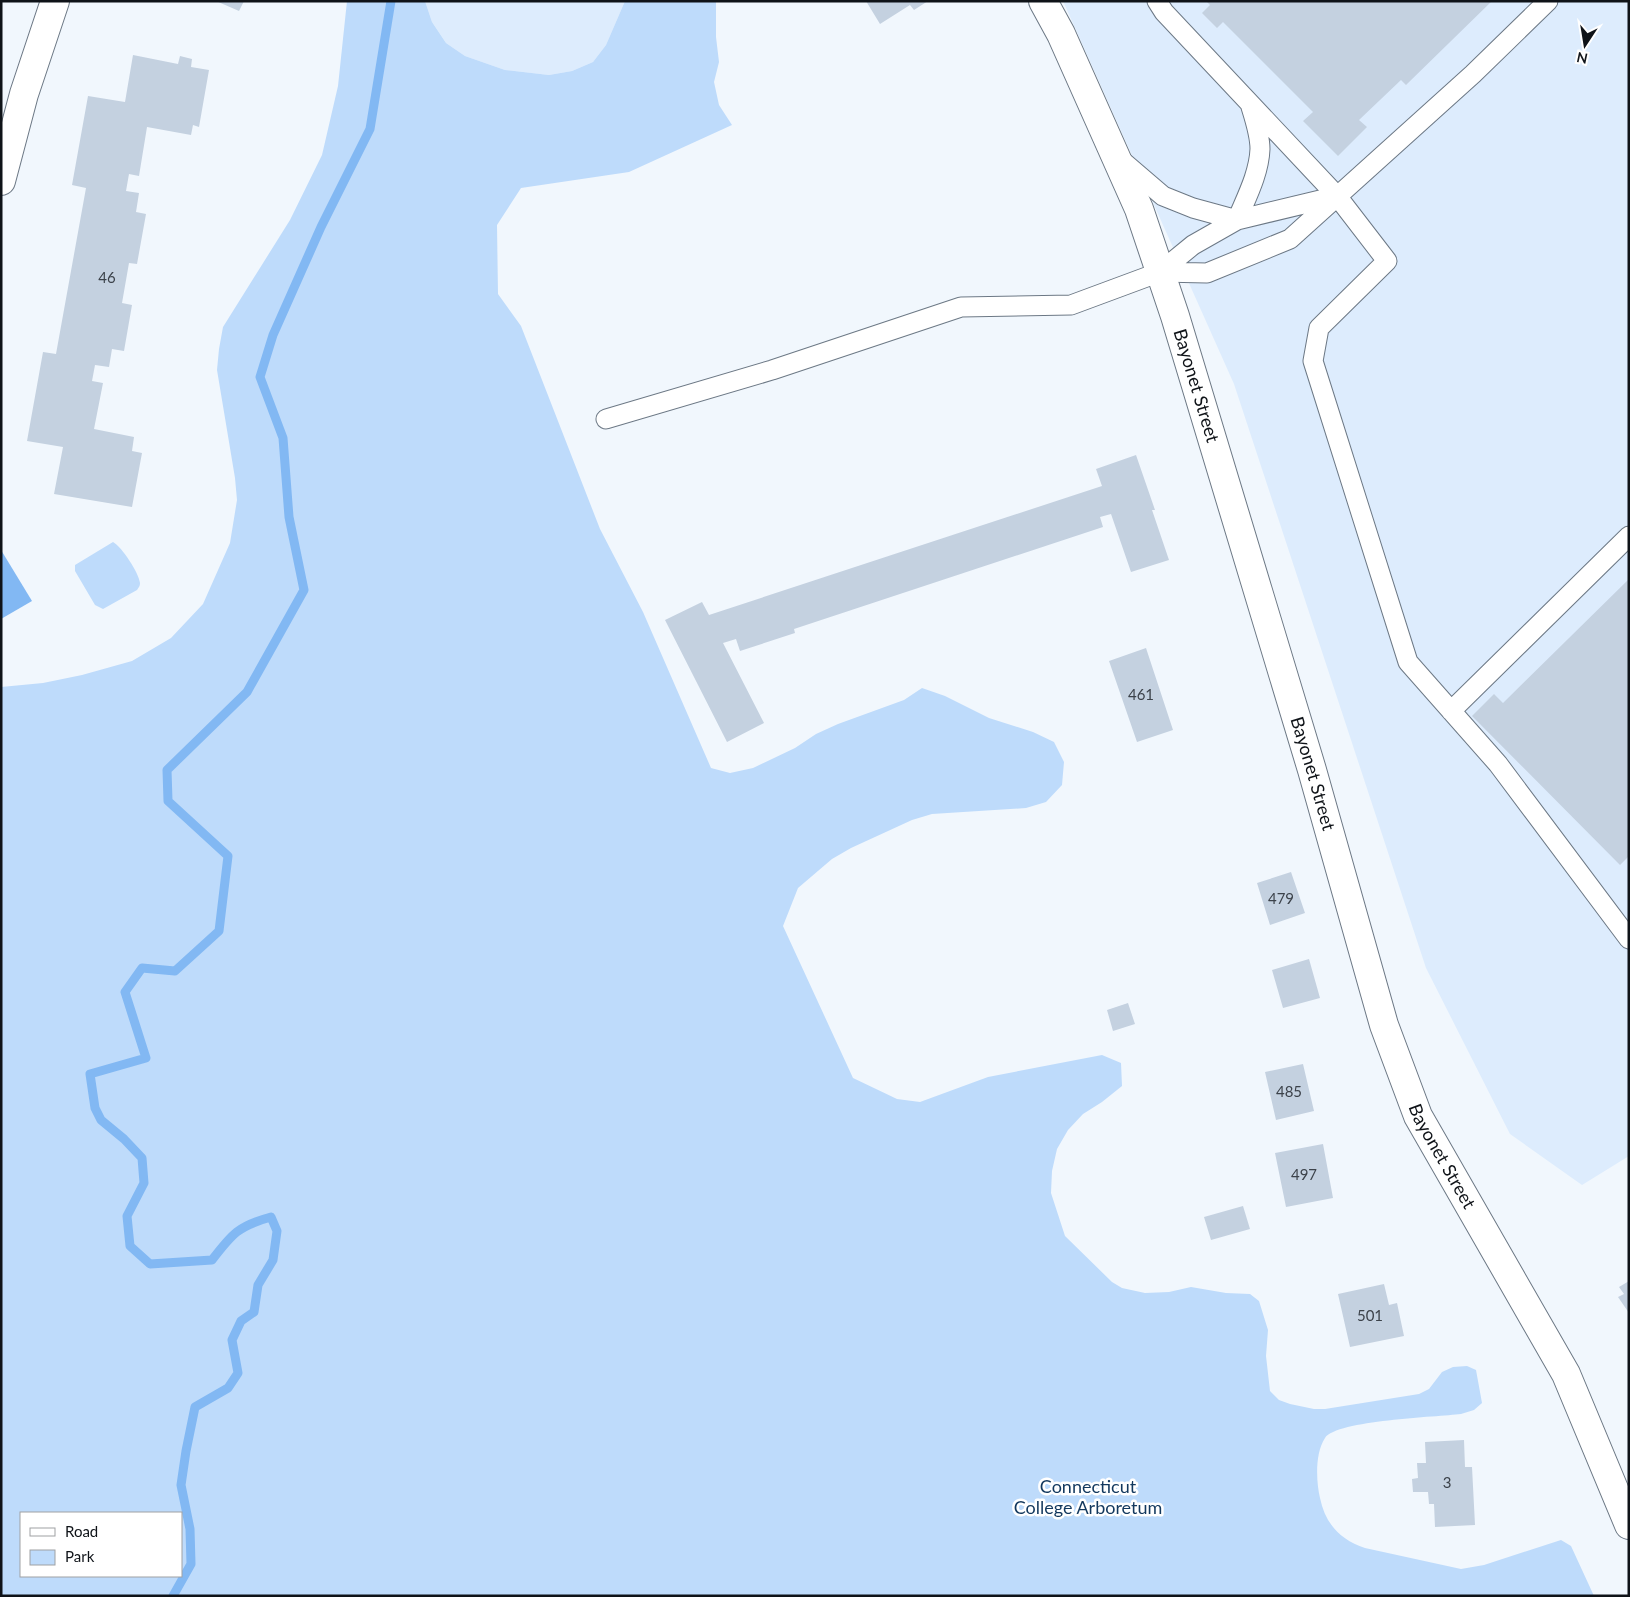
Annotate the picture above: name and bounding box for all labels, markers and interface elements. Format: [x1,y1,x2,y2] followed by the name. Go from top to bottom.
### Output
[1560,20,1610,70] north arrow
[1575,49,1589,68] text: N
[98,268,116,286] house number: 46
[1170,326,1225,445] street label: Bayonet Street
[1128,685,1154,703] house number: 461
[1287,714,1341,833] street label: Bayonet Street
[1268,889,1294,907] house number: 479
[1276,1082,1302,1100] house number: 485
[1404,1100,1481,1213] street label: Bayonet Street
[1291,1165,1317,1183] house number: 497
[1357,1306,1383,1324] house number: 501
[1443,1473,1451,1491] house number: 3
[1014,1475,1162,1518] park label: Connecticut College Arboretum
[20,1512,182,1577] legend
[65,1522,98,1540] text: Road
[65,1547,95,1565] text: Park

